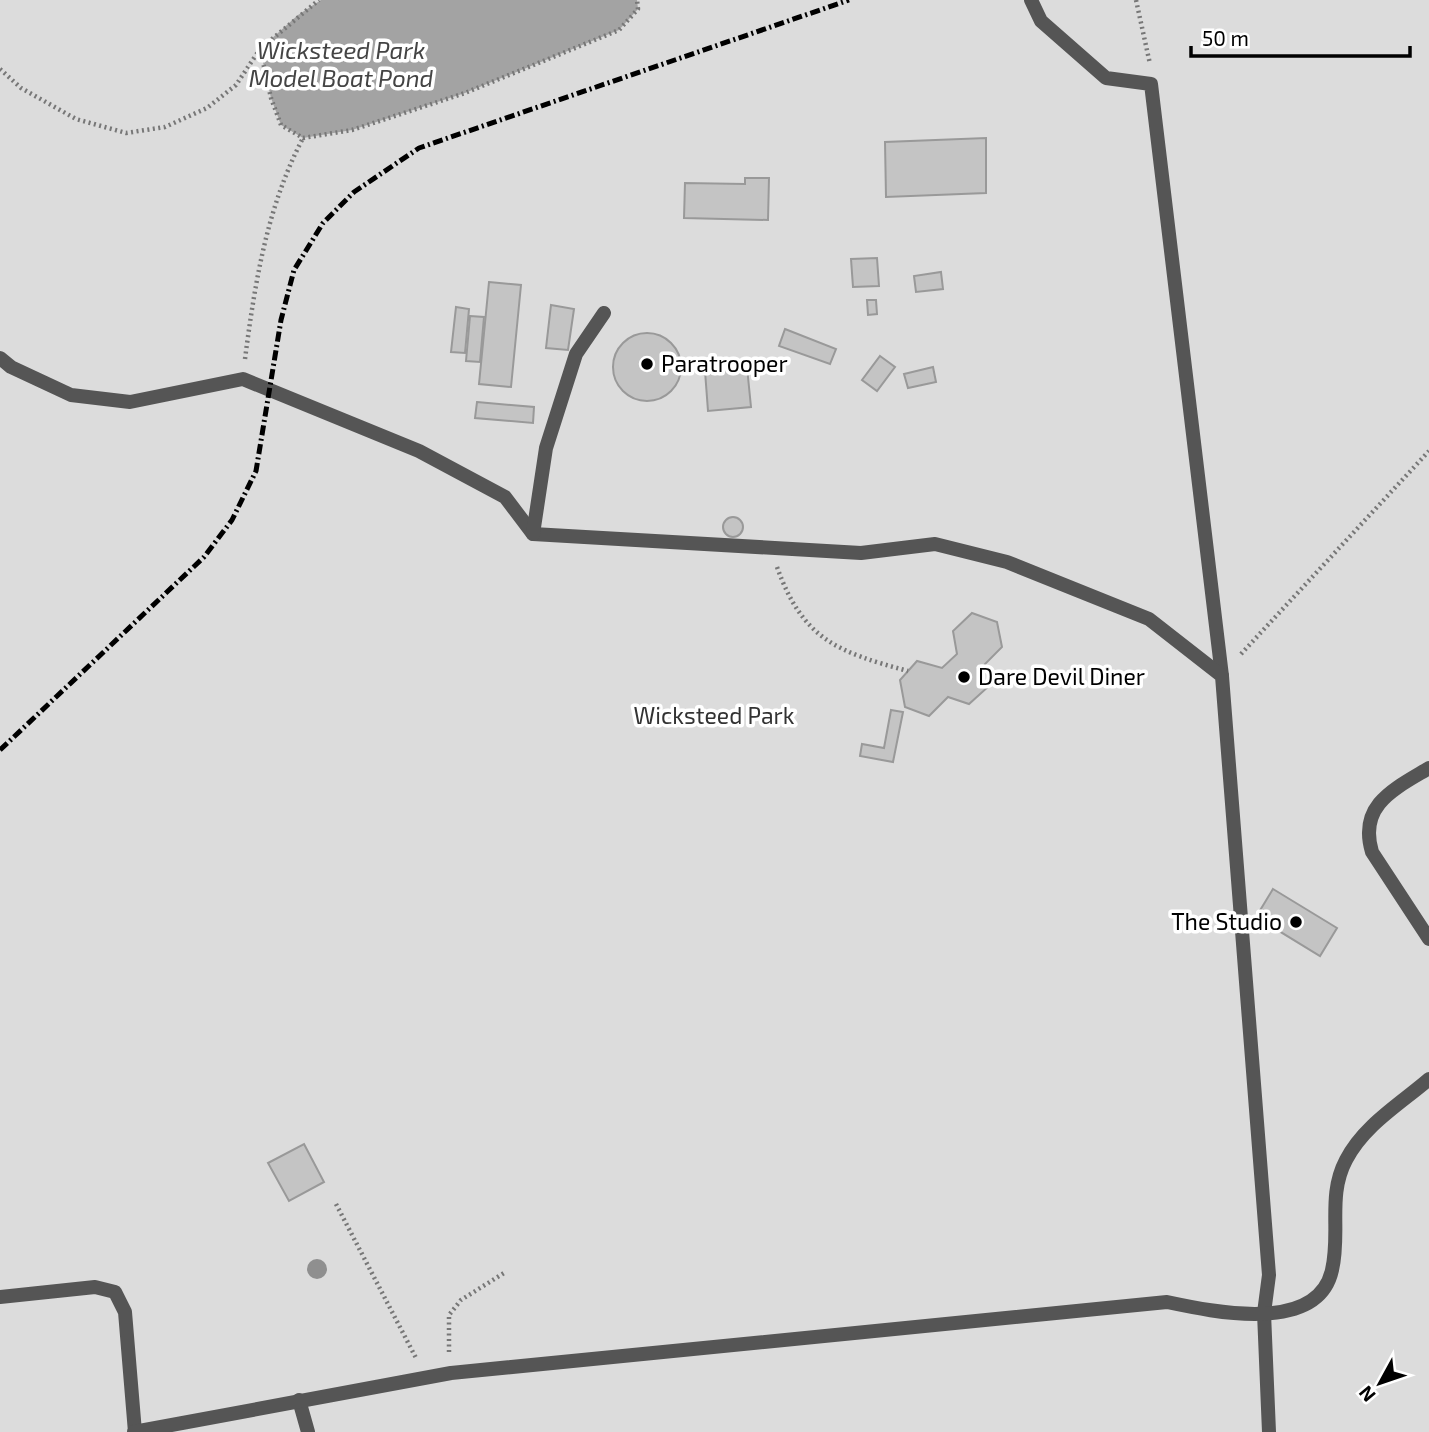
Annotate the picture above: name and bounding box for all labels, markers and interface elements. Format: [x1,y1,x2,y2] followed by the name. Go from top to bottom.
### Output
[1191,14,1410,58] scale bar
[1202,25,1249,50] text: 50 m
[249,35,434,92] water label: Wicksteed Park Model Boat Pond
[661,349,788,377] place label: Paratrooper
[639,356,655,372] marker: Paratrooper
[978,662,1145,690] place label: Dare Devil Diner
[956,669,972,685] marker: Dare Devil Diner
[634,701,795,729] park label: Wicksteed Park
[1171,907,1282,935] place label: The Studio
[1288,914,1304,930] marker: The Studio
[1345,1348,1415,1418] north arrow
[1353,1382,1380,1407] text: N

